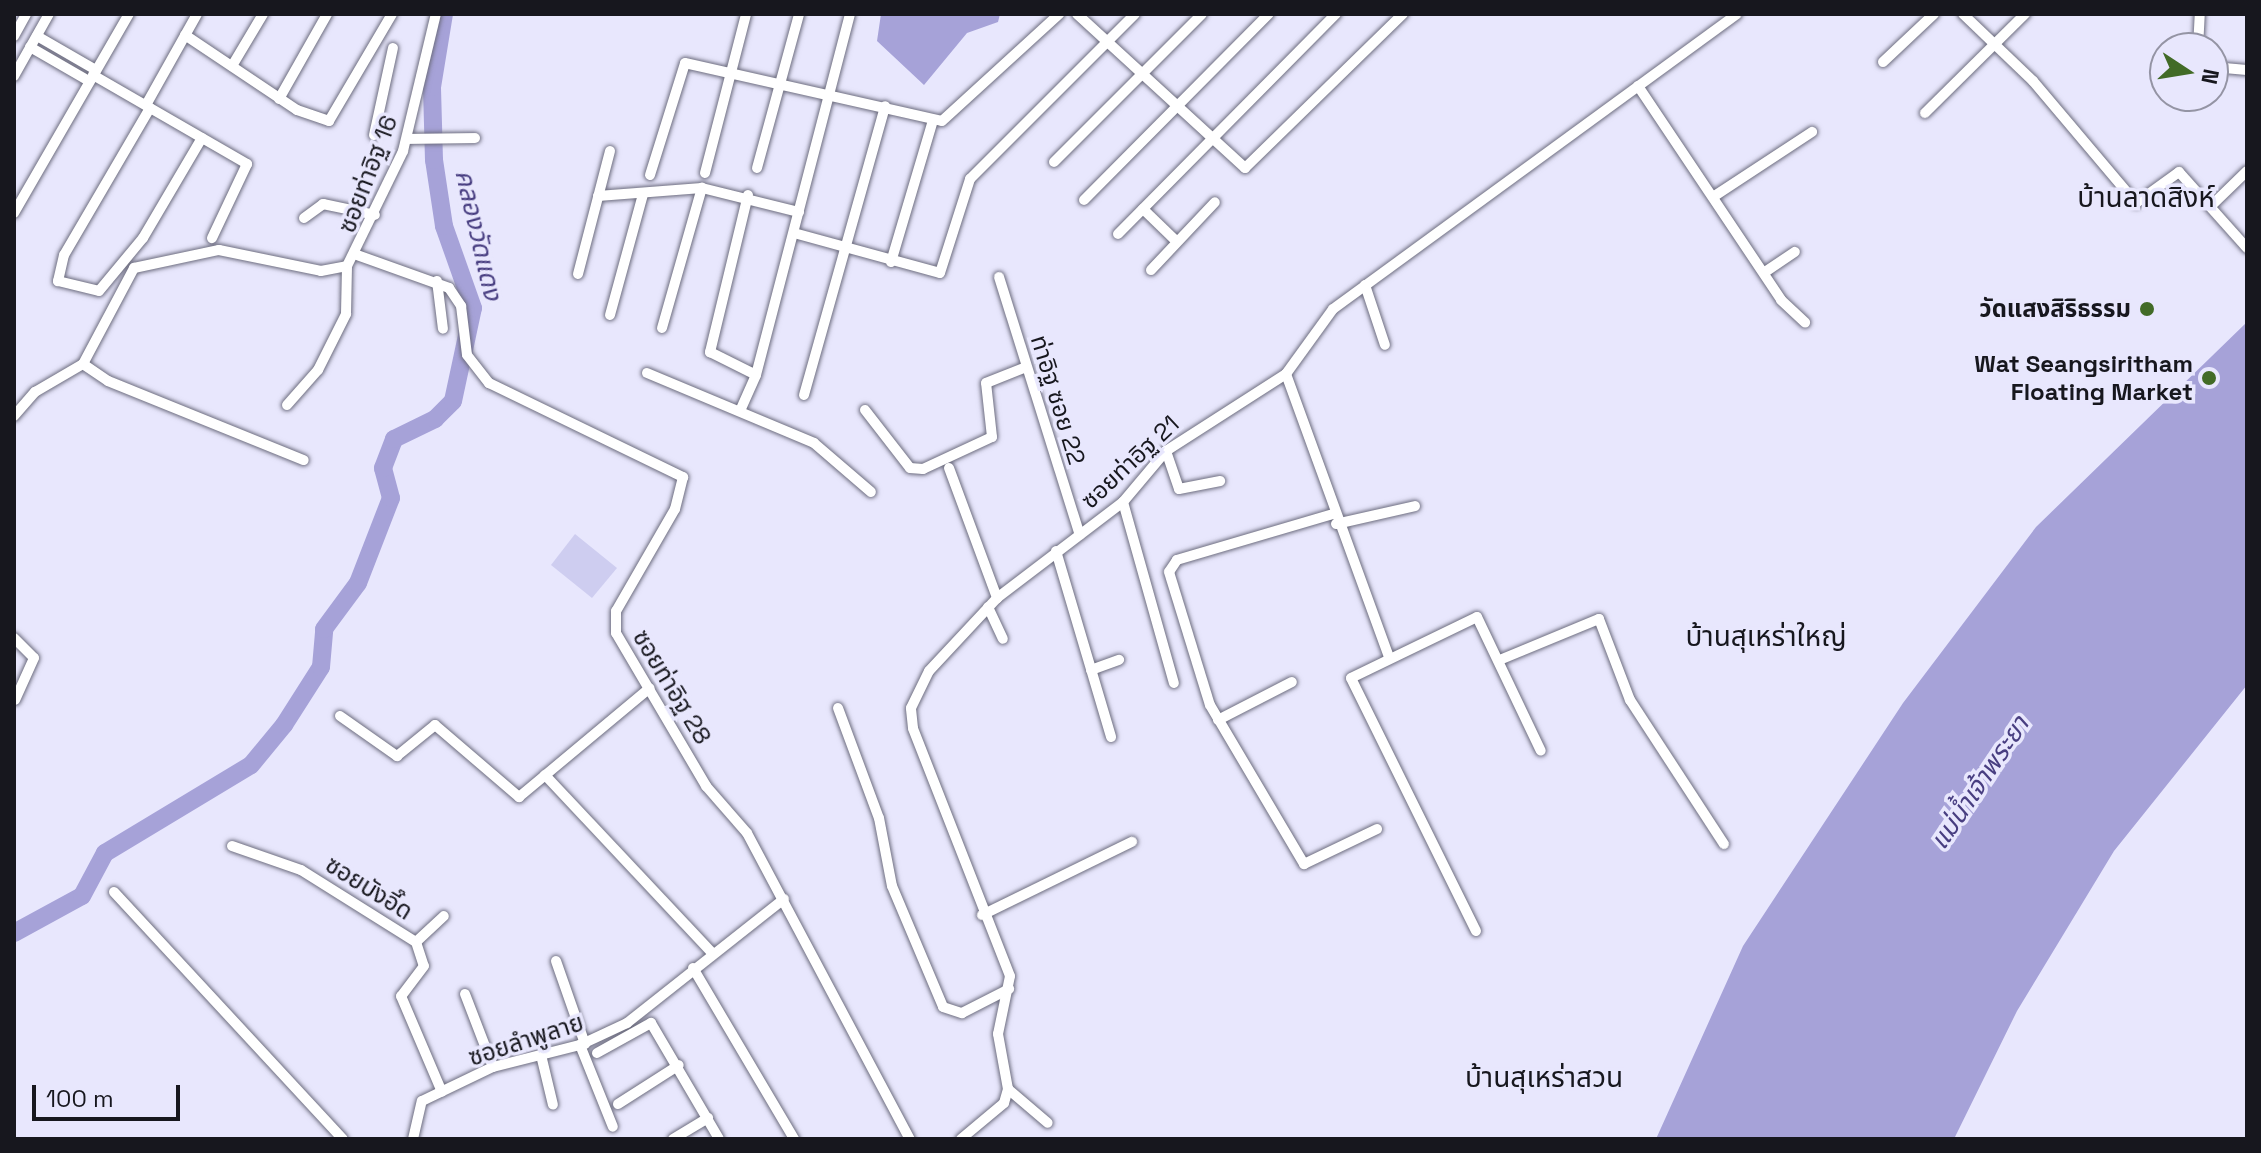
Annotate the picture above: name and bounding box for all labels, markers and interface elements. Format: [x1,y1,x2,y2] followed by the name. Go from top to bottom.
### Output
[2149,32,2229,112] north arrow
[2195,66,2226,87] text: N
[332,111,404,237] street label: ซอยท่าอิฐ 16
[448,167,508,303] water label: คลองวัดแดง
[2077,180,2215,214] district label: บ้านลาดสิงห์
[1979,295,2131,323] place label: วัดแสงสิริธรรม
[2138,300,2156,318] marker: วัดแสงสิริธรรม
[1025,332,1091,468] street label: ท่าอิฐ ซอย 22
[1974,350,2193,406] place label: Wat Seangsiritham Floating Market
[2200,369,2218,387] marker: Wat Seangsiritham Floating Market
[1075,409,1185,515] street label: ซอยท่าอิฐ 21
[1685,619,1847,653] district label: บ้านสุเหร่าใหญ่
[627,625,717,749] street label: ซอยท่าอิฐ 28
[1924,710,2036,856] water label: แม่น้ำเจ้าพระยา
[320,850,418,926] street label: ซอยบังอี๊ด
[465,1008,587,1072] street label: ซอยลำพูลาย
[1465,1060,1623,1094] district label: บ้านสุเหร่าสวน
[36,1069,184,1119] scale bar
[46,1083,114,1114] text: 100 m

